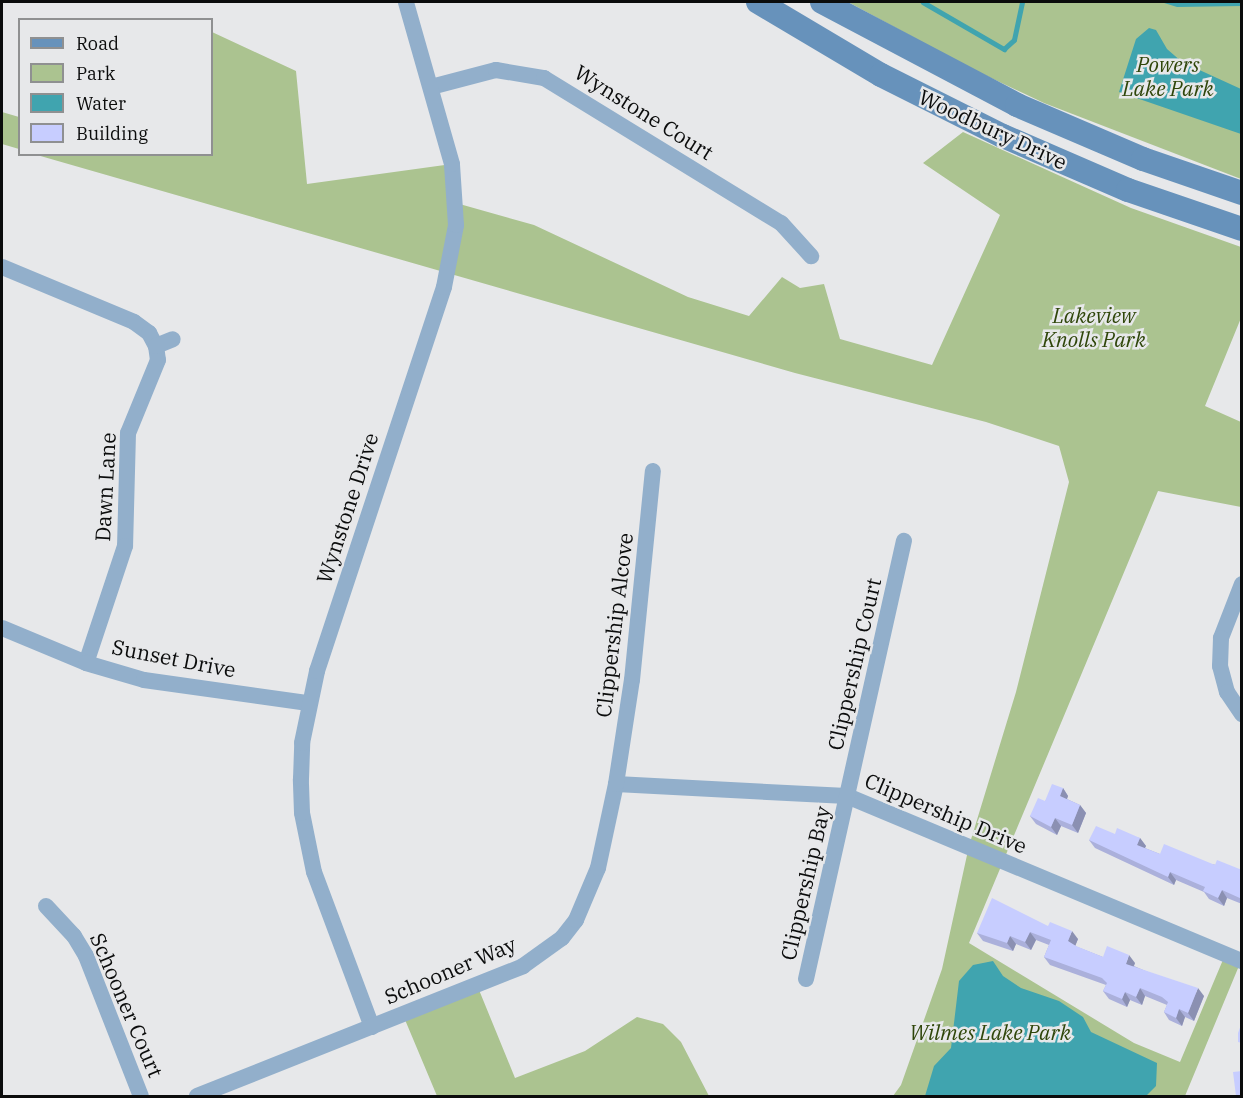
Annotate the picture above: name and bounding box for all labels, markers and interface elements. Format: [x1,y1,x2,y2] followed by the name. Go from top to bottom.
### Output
[18,18,213,156] legend
[76,32,119,55] text: Road
[1122,51,1214,101] park label: Powers Lake Park
[570,59,718,165] street label: Wynstone Court
[76,62,115,85] text: Park
[915,84,1071,174] street label: Woodbury Drive
[76,92,126,115] text: Water
[76,122,148,145] text: Building
[1042,302,1146,352] park label: Lakeview Knolls Park
[311,430,383,586] street label: Wynstone Drive
[90,432,120,542] street label: Dawn Lane
[590,531,638,719] street label: Clippership Alcove
[822,575,886,753] street label: Clippership Court
[110,634,238,682] street label: Sunset Drive
[861,767,1031,859] street label: Clippership Drive
[775,804,835,962] street label: Clippership Bay
[85,929,169,1081] street label: Schooner Court
[380,931,520,1009] street label: Schooner Way
[909,1019,1071,1045] park label: Wilmes Lake Park

